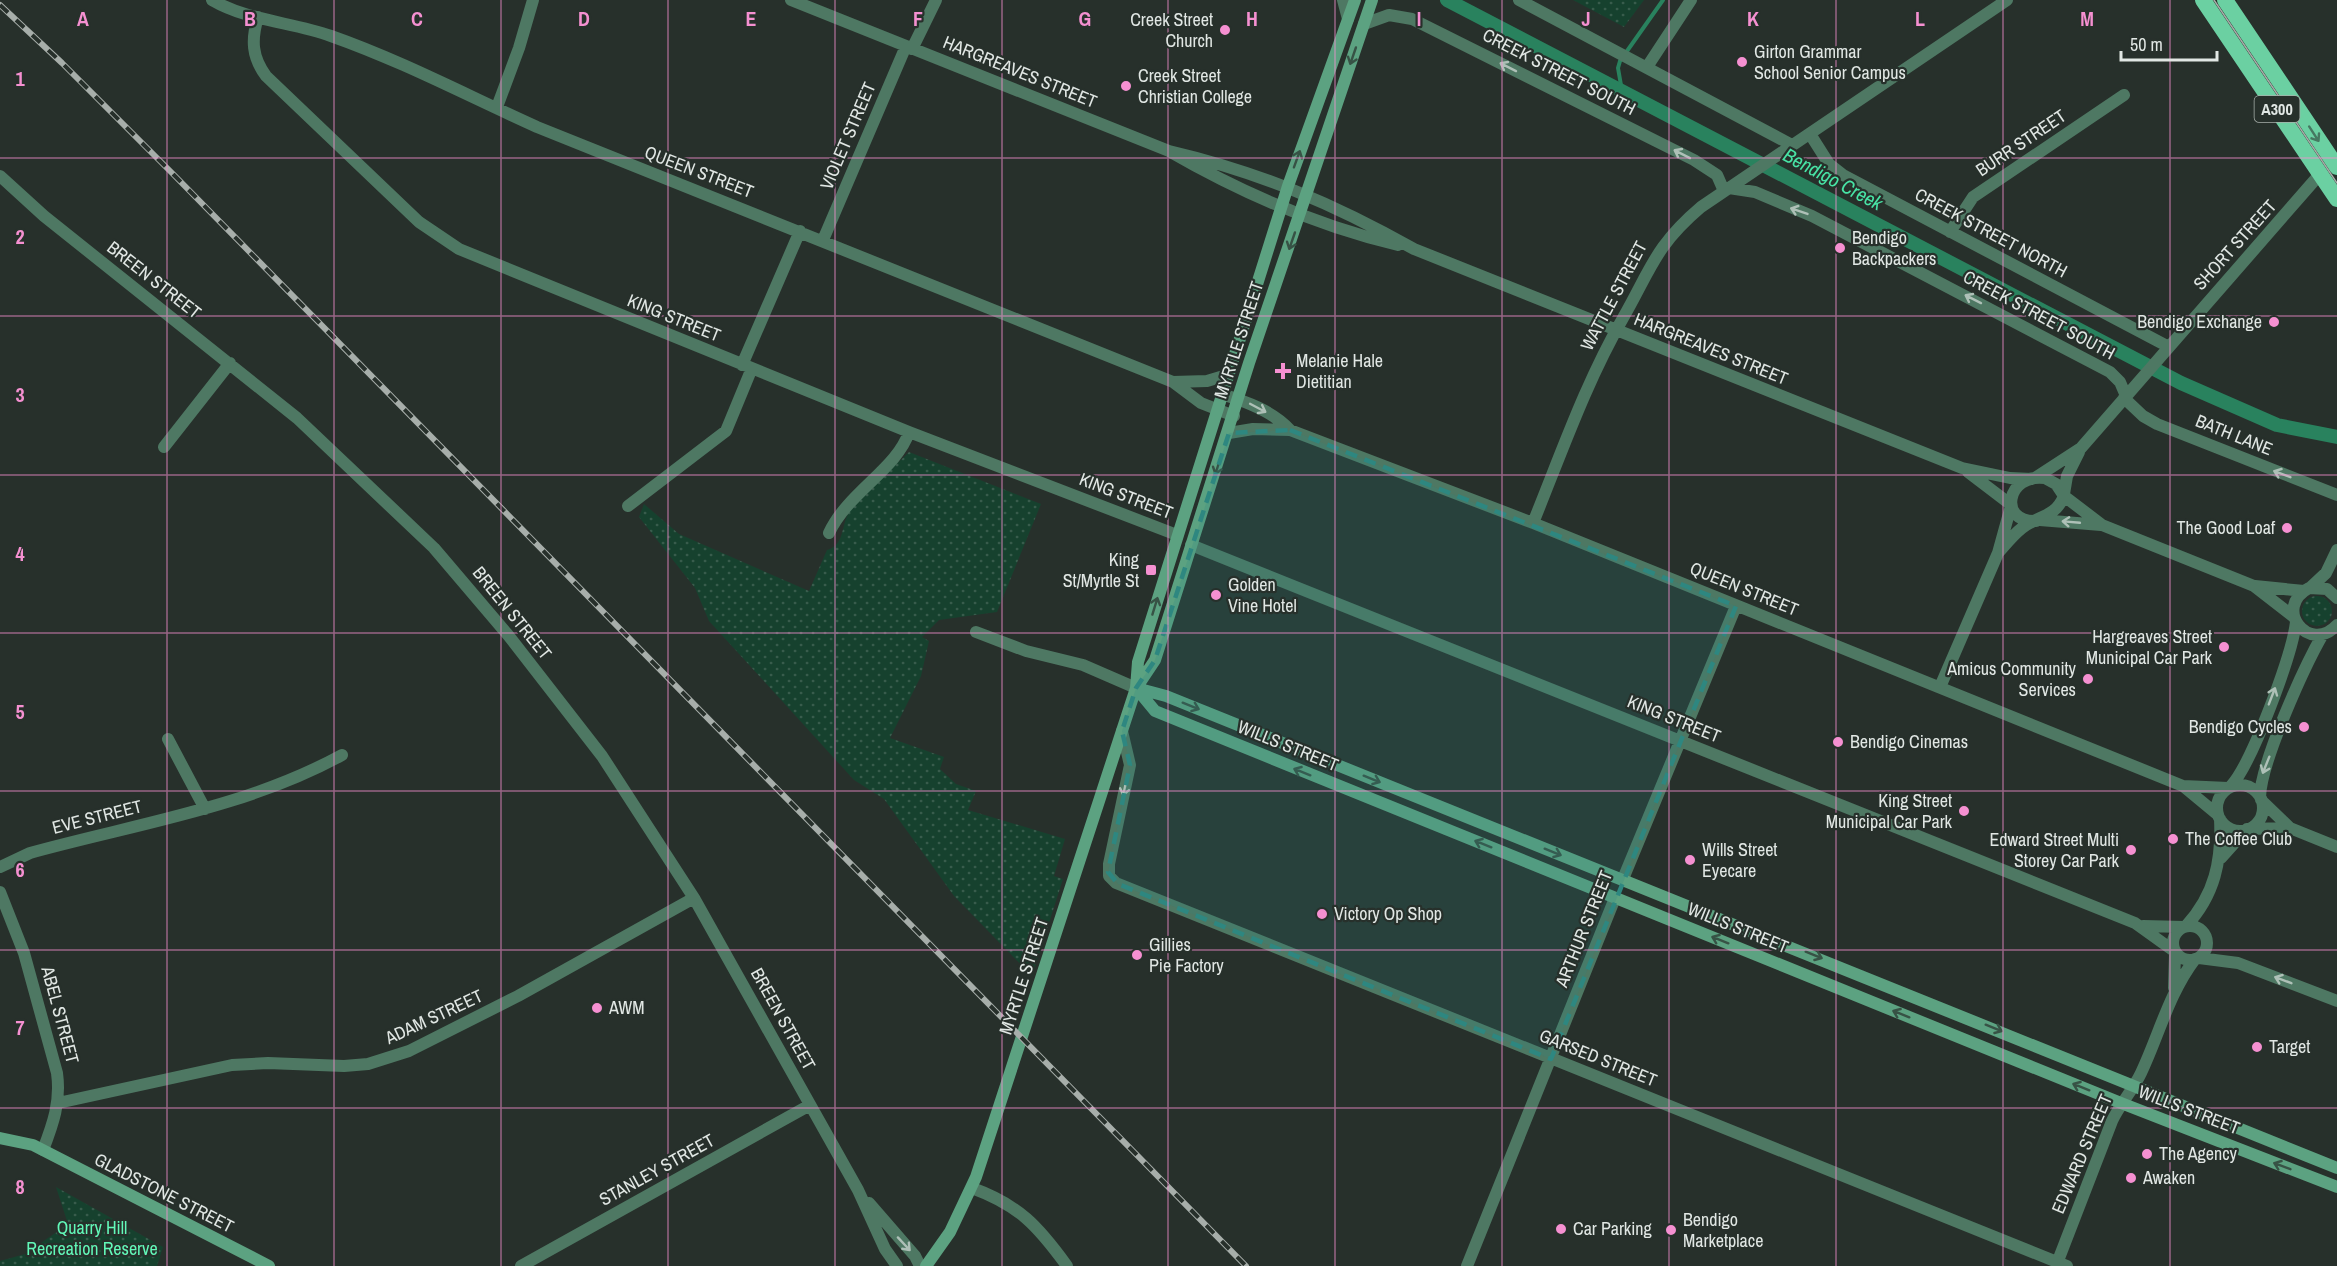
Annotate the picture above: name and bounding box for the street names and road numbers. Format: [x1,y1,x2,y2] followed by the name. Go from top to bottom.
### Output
[1478,22,1640,121] street label: CREEK STREET SOUTH
[940,29,1101,114] street label: HARGREAVES STREET
[814,78,881,193] street label: VIOLET STREET
[2254,96,2300,122] road number: A300
[1971,103,2071,182] street label: BURR STREET
[641,139,757,204] street label: QUEEN STREET
[1911,182,2072,283] street label: CREEK STREET NORTH
[2187,194,2282,295] street label: SHORT STREET
[102,235,207,324] street label: BREEN STREET
[1574,237,1653,355] street label: WATTLE STREET
[1959,264,2120,365] street label: CREEK STREET SOUTH
[1208,278,1269,402] street label: MYRTLE STREET
[624,288,725,348] street label: KING STREET
[1631,306,1792,391] street label: HARGREAVES STREET
[2192,408,2276,461] street label: BATH LANE
[1076,466,1177,525] street label: KING STREET
[1686,555,1802,622] street label: QUEEN STREET
[467,561,558,665] street label: BREEN STREET
[1624,689,1725,749] street label: KING STREET
[1234,714,1342,777] street label: WILLS STREET
[49,793,144,840] street label: EVE STREET
[1548,867,1618,992] street label: ARTHUR STREET
[1684,896,1792,959] street label: WILLS STREET
[993,914,1054,1038] street label: MYRTLE STREET
[35,963,85,1066] street label: ABEL STREET
[745,963,822,1074] street label: BREEN STREET
[380,983,487,1050] street label: ADAM STREET
[1536,1023,1661,1092] street label: GARSED STREET
[2135,1079,2243,1140] street label: WILLS STREET
[2045,1090,2118,1217] street label: EDWARD STREET
[595,1128,719,1212] street label: STANLEY STREET
[90,1147,238,1238] street label: GLADSTONE STREET

